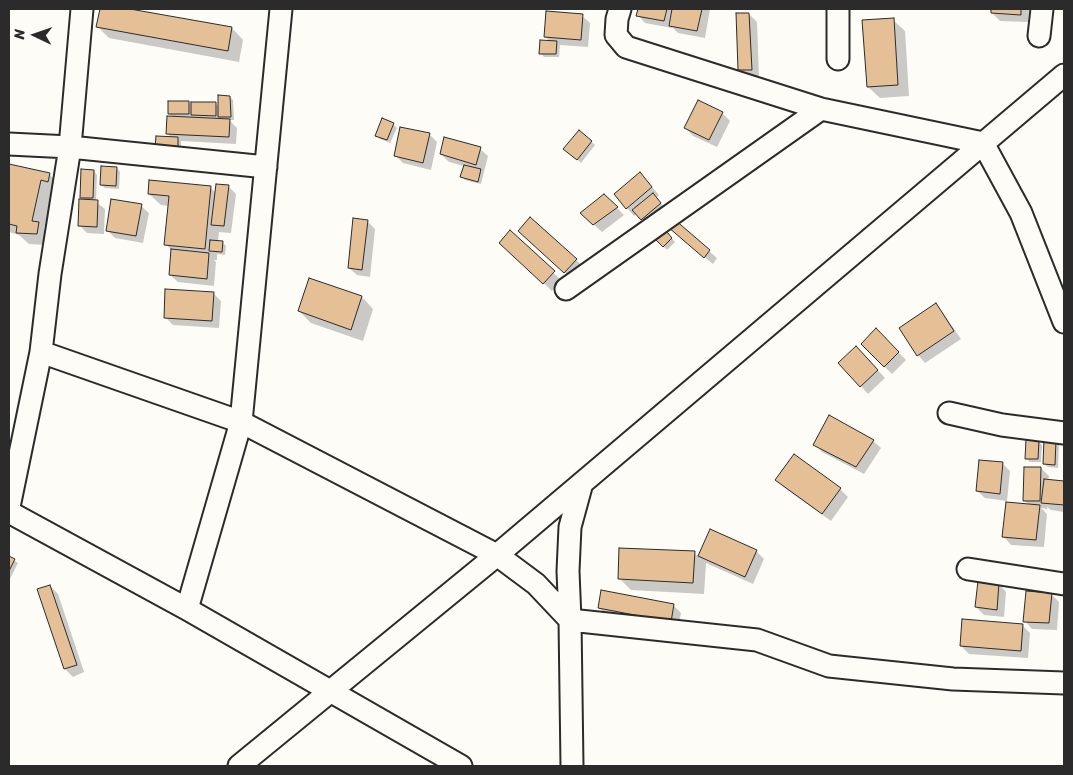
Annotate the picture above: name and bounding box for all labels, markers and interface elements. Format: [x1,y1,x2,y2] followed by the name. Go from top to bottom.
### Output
[10,10,60,60] north arrow
[7,29,32,40] text: N

